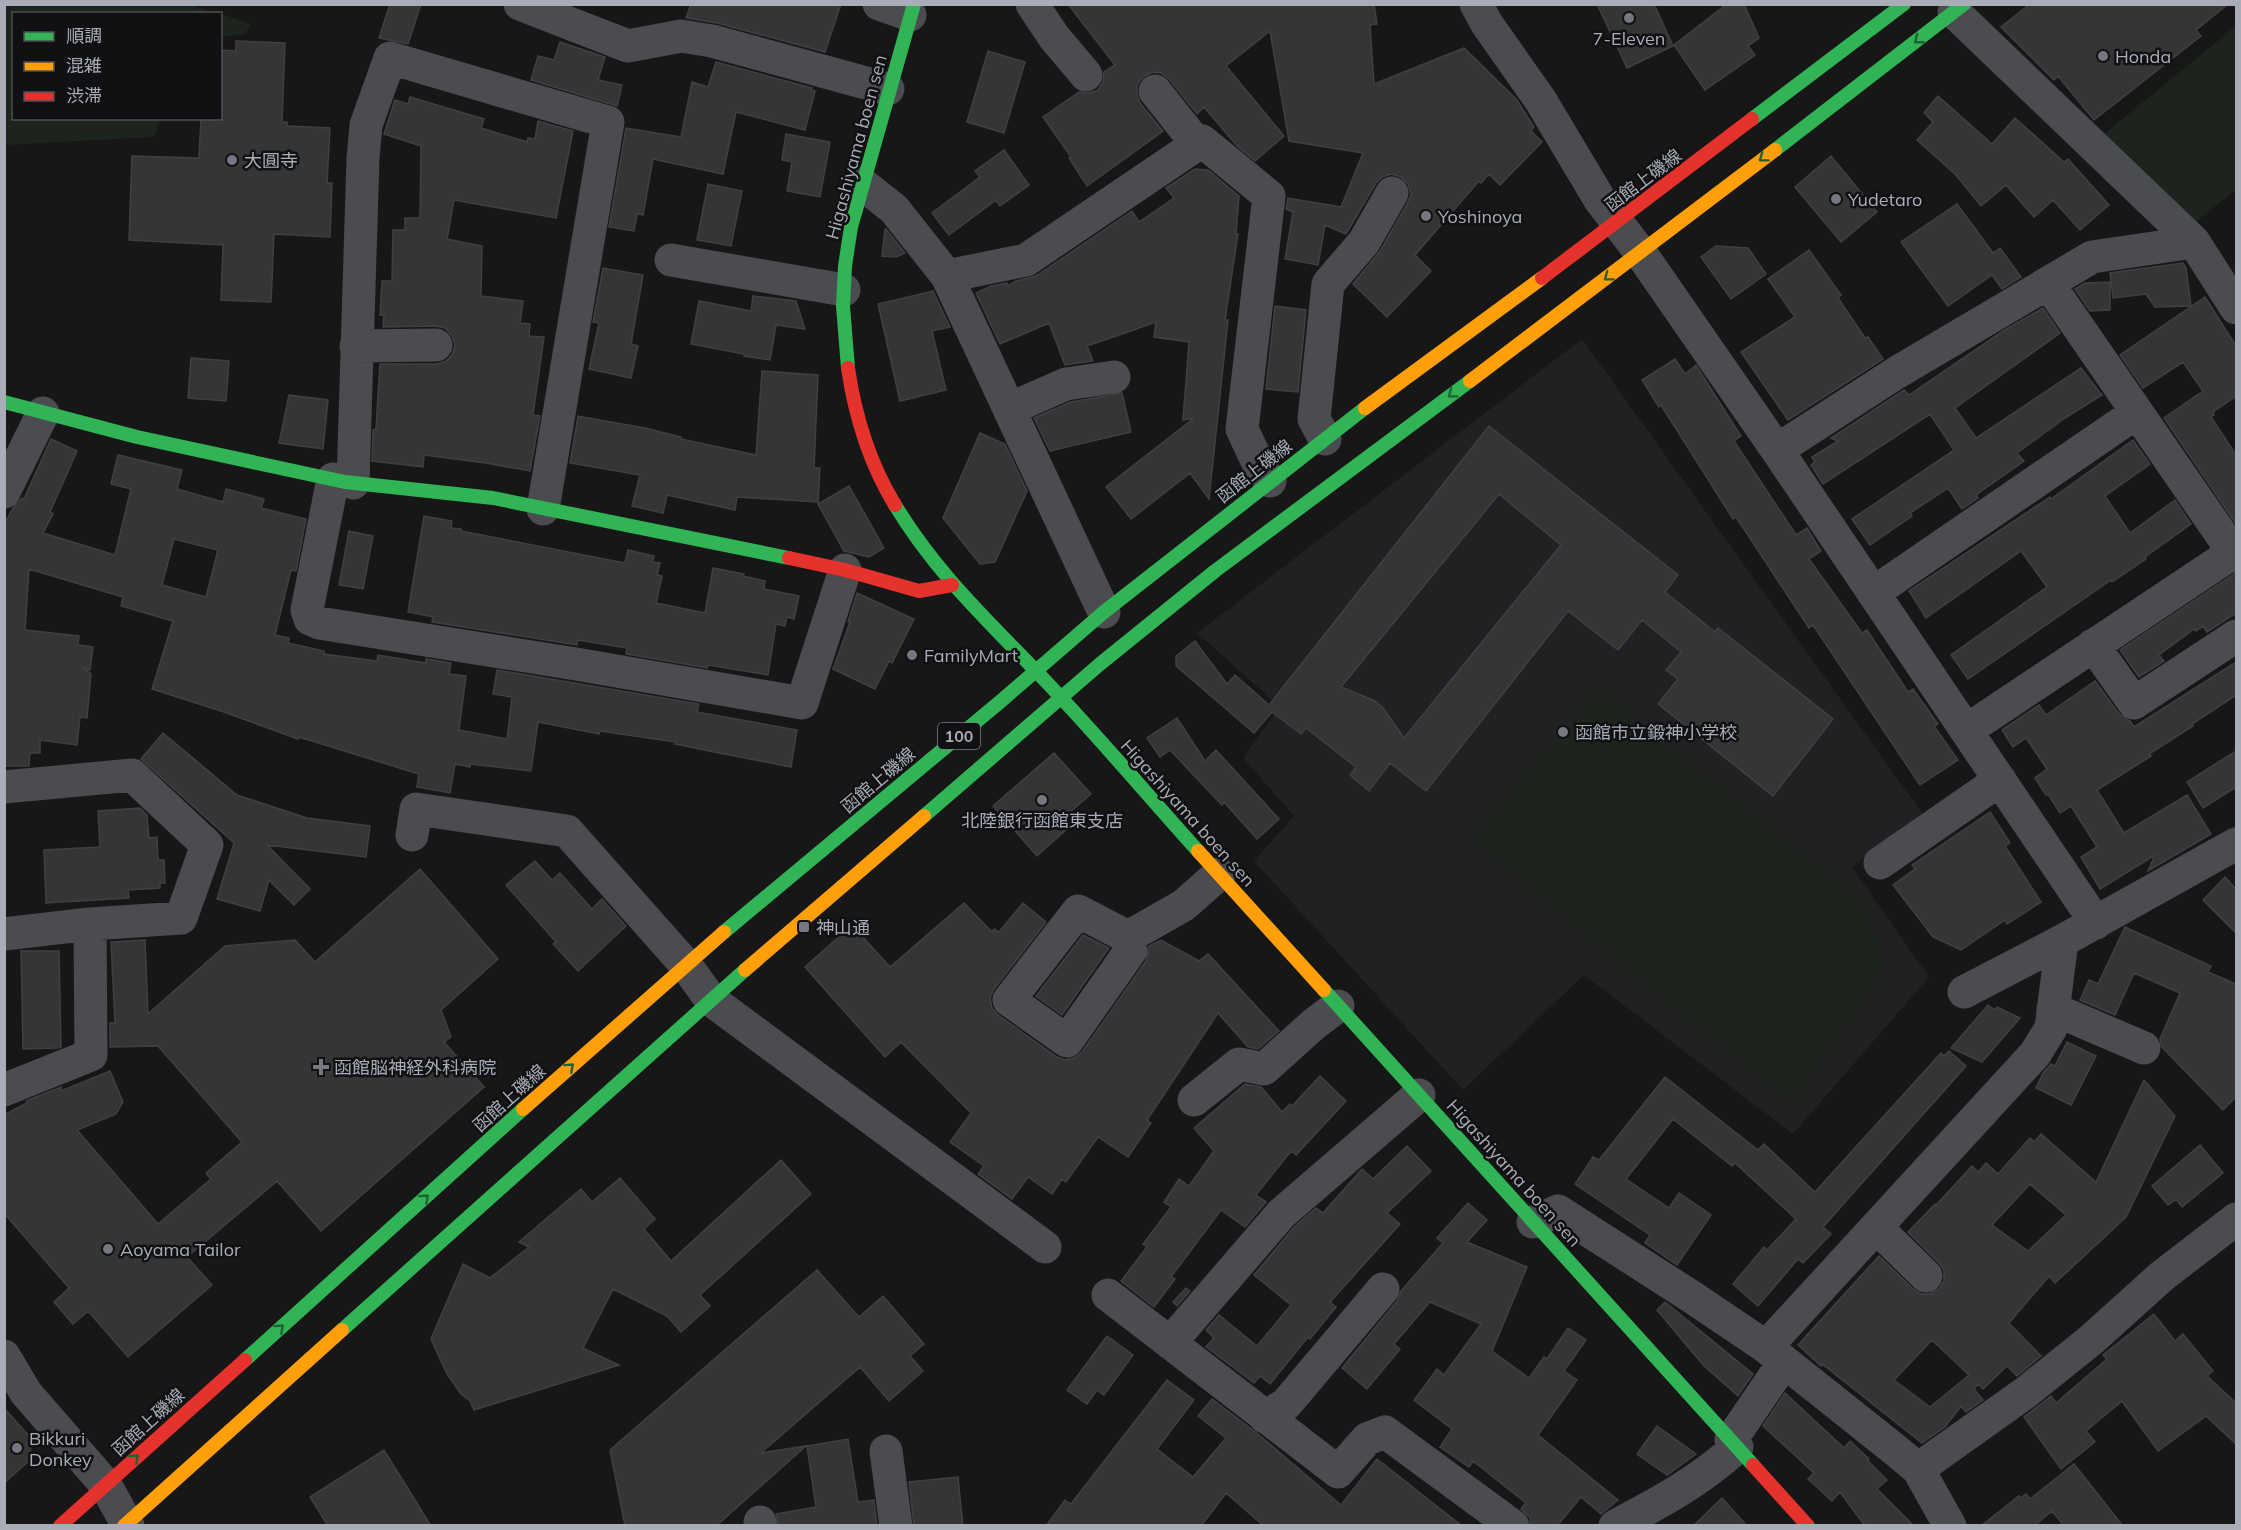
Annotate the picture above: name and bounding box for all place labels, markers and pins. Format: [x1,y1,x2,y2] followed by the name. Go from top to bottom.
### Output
[1622,11,1636,25] marker: 7-Eleven
[1593,27,1665,50] place label: 7-Eleven
[2115,45,2171,68] place label: Honda
[2096,49,2110,63] marker: Honda
[244,149,298,172] place label: 大圓寺
[225,153,239,167] marker: 大圓寺
[1847,188,1922,211] place label: Yudetaro
[1829,192,1843,206] marker: Yudetaro
[1437,205,1522,228] place label: Yoshinoya
[1419,209,1433,223] marker: Yoshinoya
[924,644,1018,667] place label: FamilyMart
[905,648,919,662] marker: FamilyMart
[1575,721,1737,744] place label: 函館市立鍛神小学校
[1556,725,1570,739] marker: 函館市立鍛神小学校
[1035,793,1049,807] marker: 北陸銀行函館東支店
[961,809,1123,832] place label: 北陸銀行函館東支店
[816,916,870,939] place label: 神山通
[797,920,811,934] marker: 神山通
[334,1056,496,1079] place label: 函館脳神経外科病院
[312,1058,330,1076] marker: 函館脳神経外科病院
[120,1238,241,1261] place label: Aoyama Tailor
[101,1242,115,1256] marker: Aoyama Tailor
[29,1427,92,1471] place label: Bikkuri Donkey
[10,1441,24,1455] marker: Bikkuri Donkey

